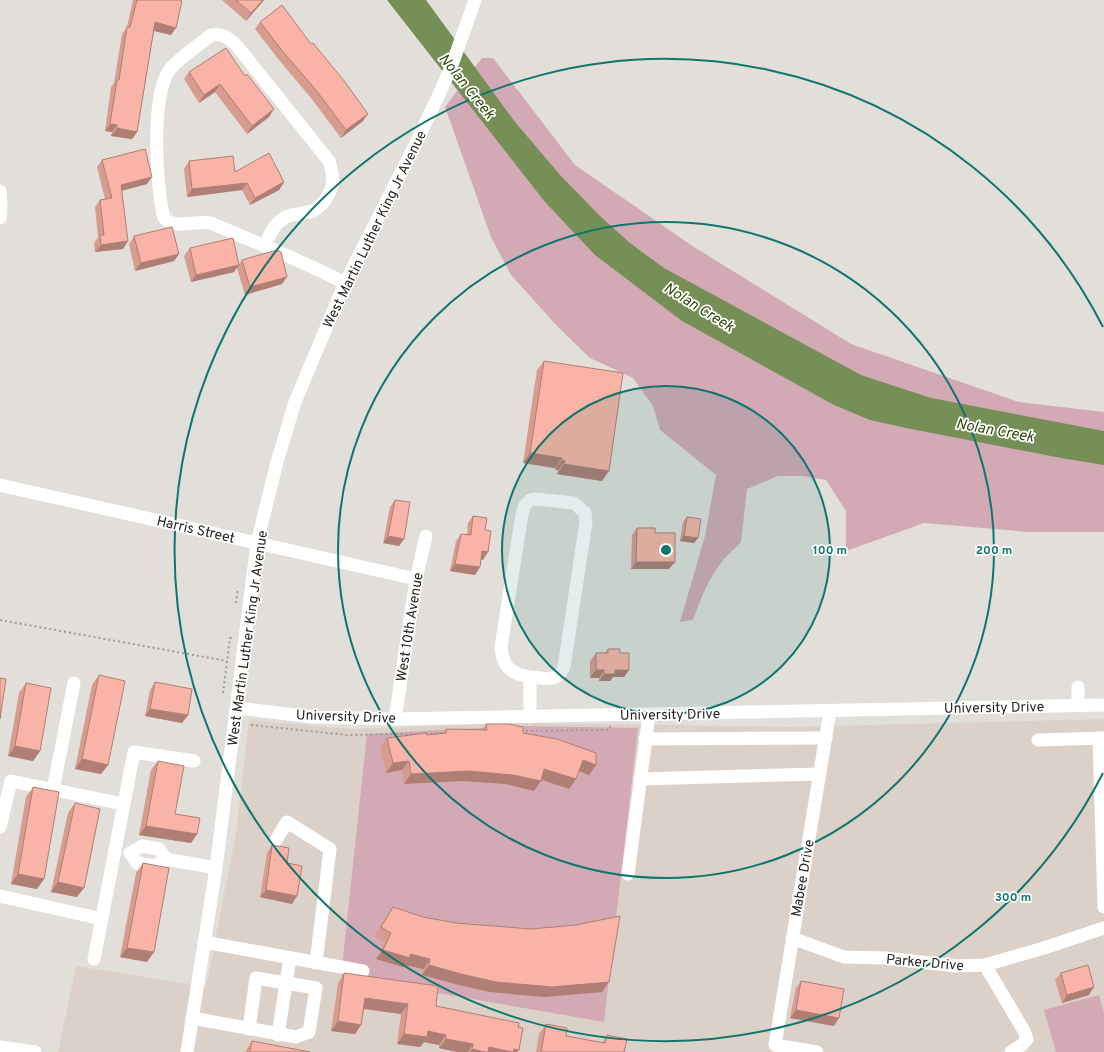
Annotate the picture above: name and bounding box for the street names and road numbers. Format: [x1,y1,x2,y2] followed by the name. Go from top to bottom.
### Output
[320,128,431,331] street label: West Martin Luther King Jr Avenue
[155,513,236,548] street label: Harris Street
[225,529,272,747] street label: West Martin Luther King Jr Avenue
[393,571,428,683] street label: West 10th Avenue
[944,699,1044,718] street label: University Drive
[620,706,720,725] street label: University Drive
[296,707,396,728] street label: University Drive
[788,838,819,918] street label: Mabee Drive
[885,952,964,975] street label: Parker Drive

